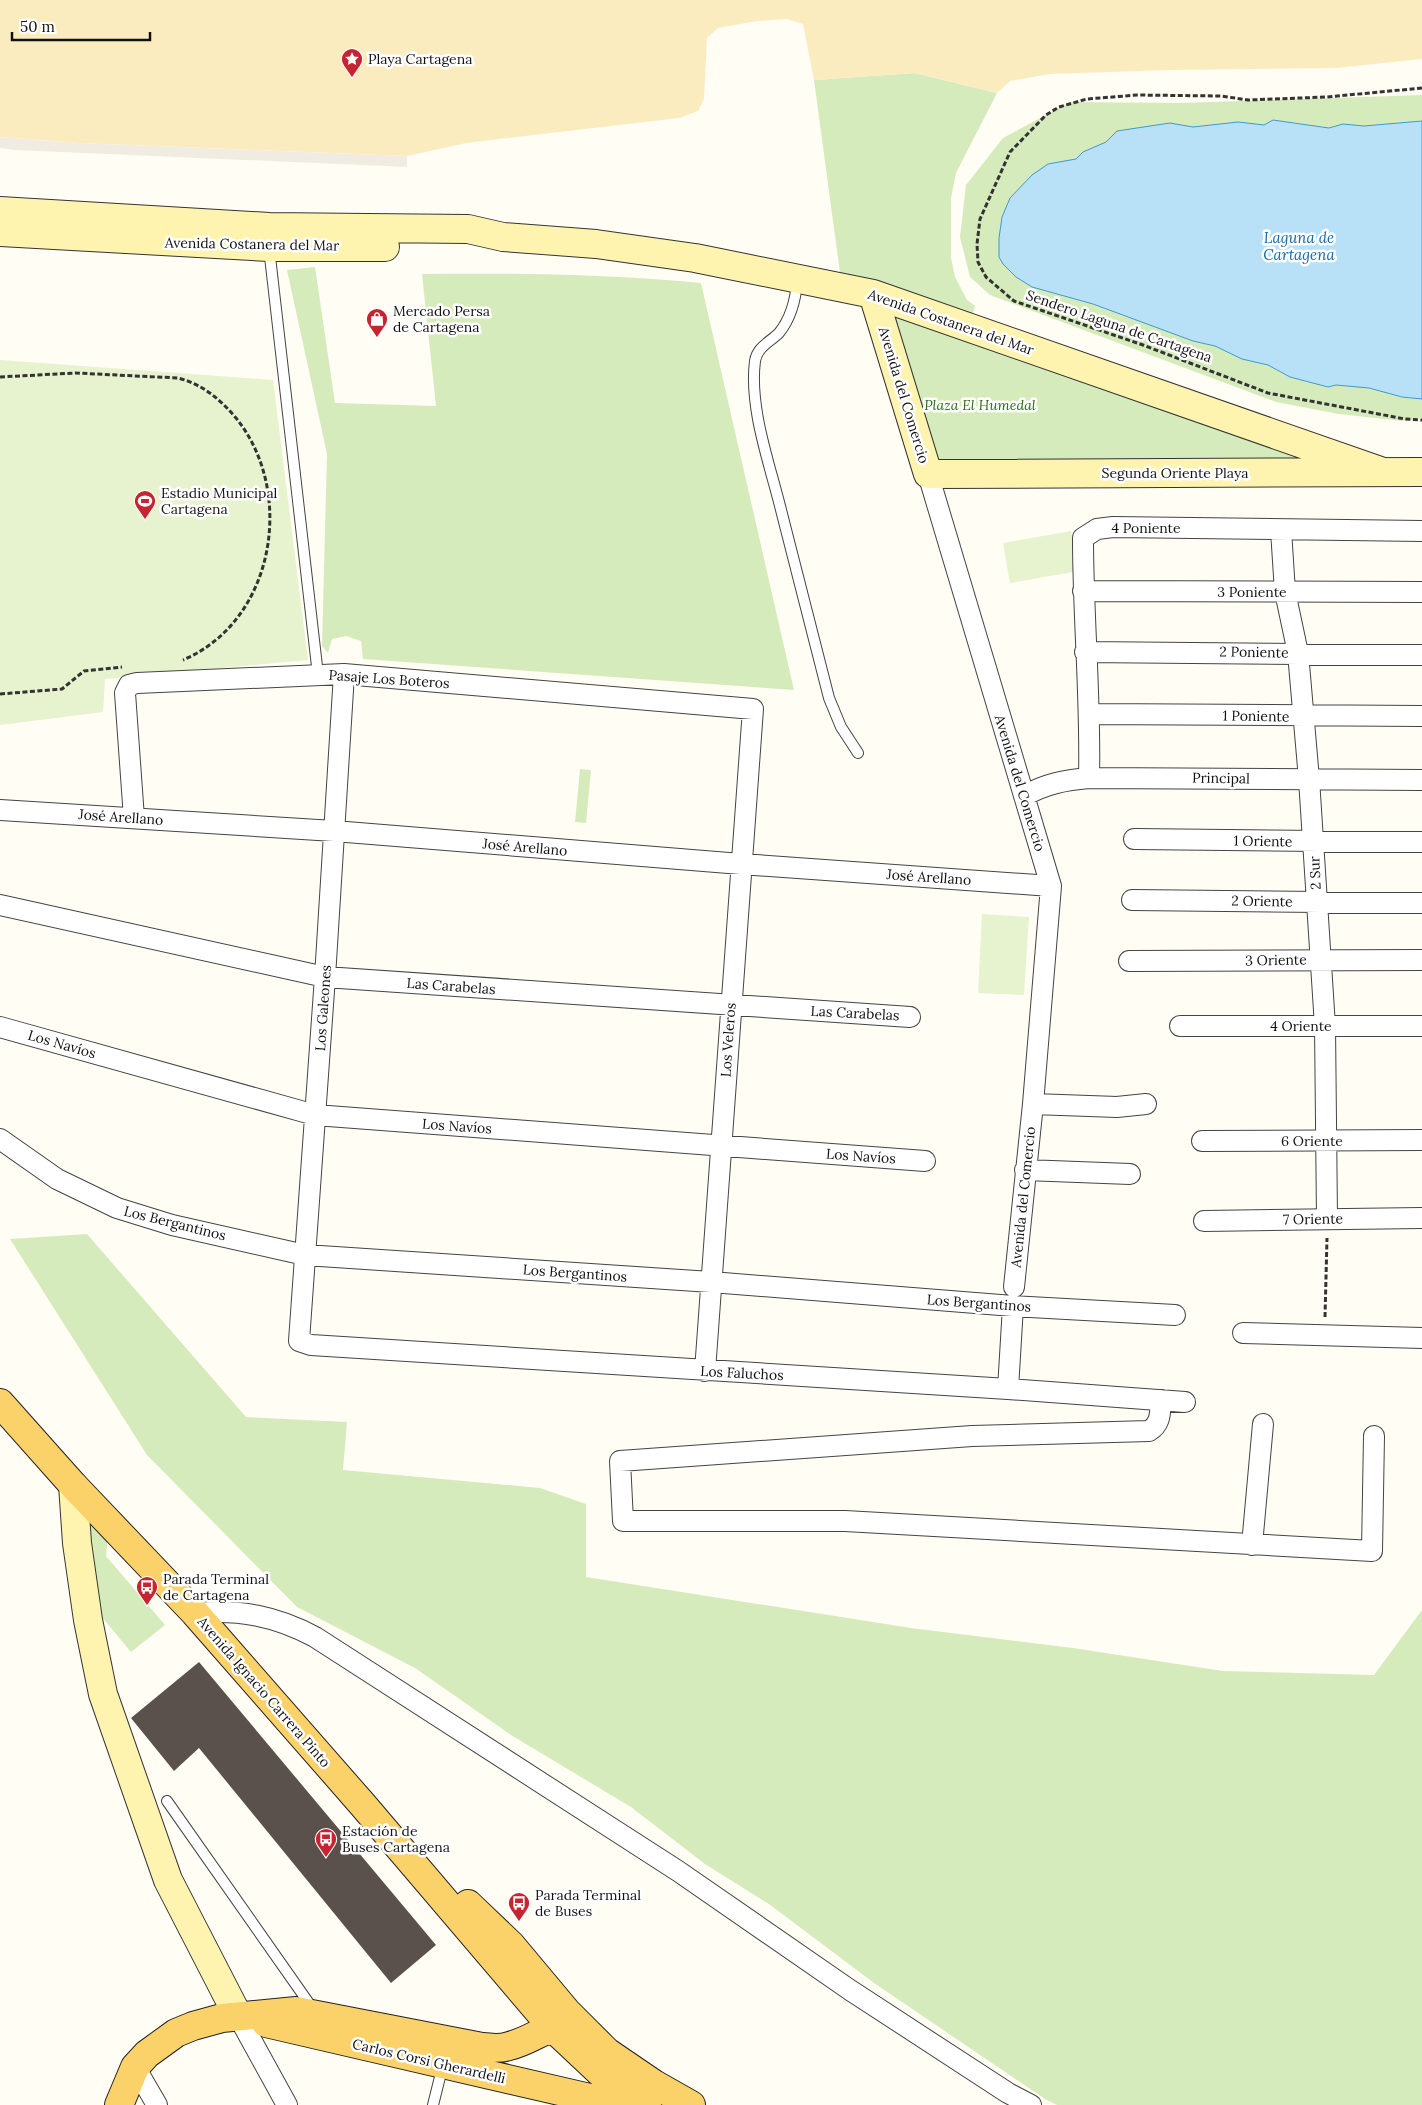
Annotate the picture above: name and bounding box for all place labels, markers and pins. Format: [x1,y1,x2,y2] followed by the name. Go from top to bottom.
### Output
[340,47,364,78] place icon: Playa Cartagena
[368,50,472,68] place label: Playa Cartagena
[393,302,490,336] place label: Mercado Persa de Cartagena
[365,307,389,338] shop icon: Mercado Persa de Cartagena
[161,484,278,518] place label: Estadio Municipal Cartagena
[133,489,157,520] sports icon: Estadio Municipal Cartagena
[163,1570,269,1604] place label: Parada Terminal de Cartagena
[135,1575,159,1606] bus stop icon: Parada Terminal de Cartagena
[342,1822,450,1856] place label: Estación de Buses Cartagena
[314,1827,338,1858] bus stop icon: Estación de Buses Cartagena
[535,1886,641,1920] place label: Parada Terminal de Buses
[507,1891,531,1922] bus stop icon: Parada Terminal de Buses

